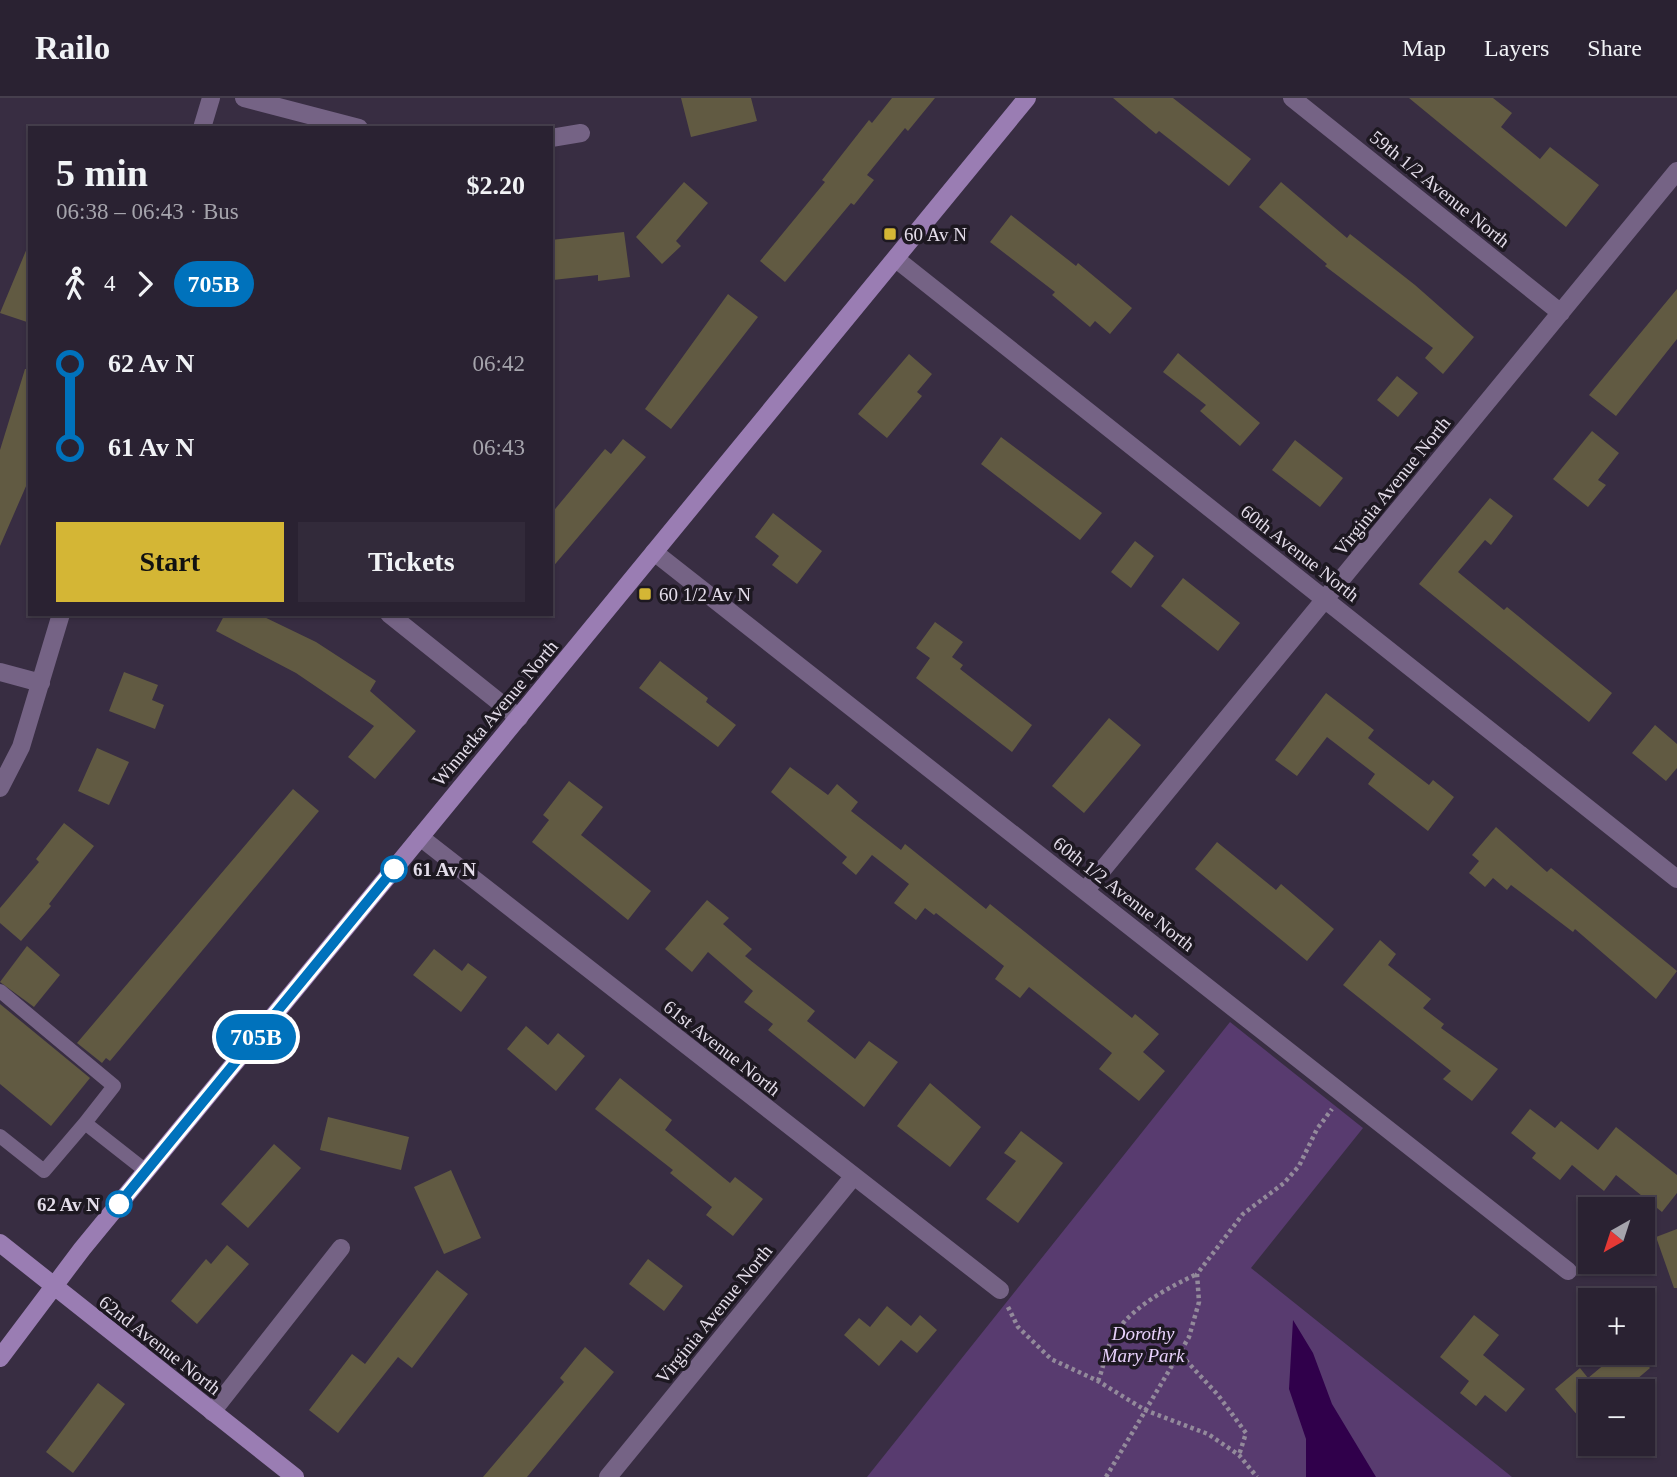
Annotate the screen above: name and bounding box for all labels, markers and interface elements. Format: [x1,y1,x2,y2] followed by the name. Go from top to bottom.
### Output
[35,30,110,66] text: Railo
[1402,35,1446,61] text: Map
[1484,35,1549,61] text: Layers
[1587,35,1642,61] text: Share
[1366,126,1514,252] street label: 59th 1/2 Avenue North
[56,152,148,194] text: 5 min
[467,171,525,200] text: $2.20
[56,199,239,224] text: 06:38 – 06:43 · Bus
[904,224,967,245] place label: 60 Av N
[882,226,898,242] marker: 60 Av N
[56,265,94,303] icon: walk
[126,265,164,303] icon: forward
[104,271,116,296] text: 4
[188,271,240,297] text: 705B
[108,349,194,378] text: 62 Av N
[473,351,525,376] text: 06:42
[1330,412,1455,560] street label: Virginia Avenue North
[108,433,194,462] text: 61 Av N
[473,435,525,460] text: 06:43
[1237,500,1364,606] street label: 60th Avenue North
[56,522,284,602] button: Start
[298,522,525,602] button: Tickets
[659,584,751,605] place label: 60 1/2 Av N
[637,586,653,602] marker: 60 1/2 Av N
[428,636,562,790] street label: Winnetka Avenue North
[1049,832,1199,956] street label: 60th 1/2 Avenue North
[381,856,407,882] marker: 61 Av N
[413,859,476,880] place label: 61 Av N
[660,996,785,1100] street label: 61st Avenue North
[207,1014,305,1060] line badge: 705B
[230,1024,282,1050] text: 705B
[106,1191,132,1217] marker: 62 Av N
[37,1194,100,1215] place label: 62 Av N
[1578,1197,1656,1274] north arrow
[1578,1197,1655,1456] map controls
[652,1240,777,1388] street label: Virginia Avenue North
[1578,1288,1655,1365] button: +
[95,1291,225,1399] street label: 62nd Avenue North
[1101,1323,1185,1366] park label: Dorothy Mary Park
[1578,1379,1655,1456] button: −

